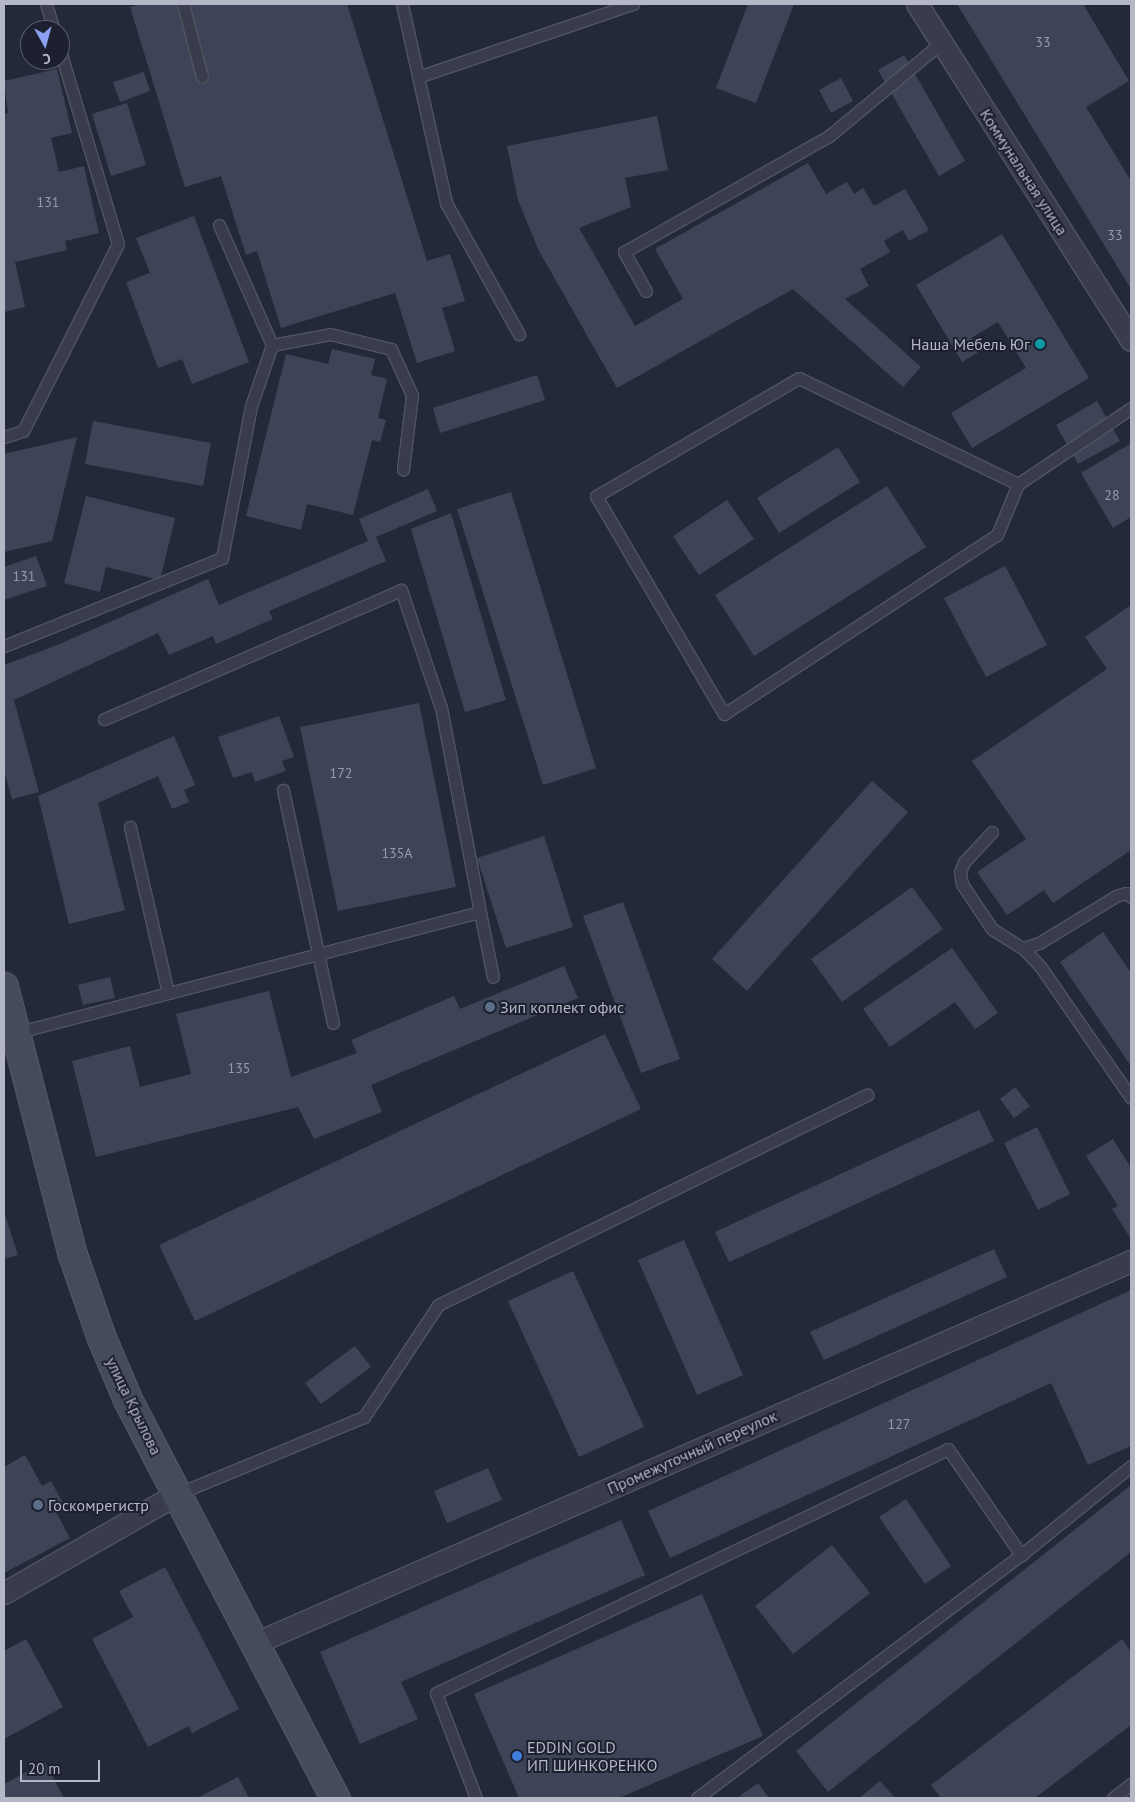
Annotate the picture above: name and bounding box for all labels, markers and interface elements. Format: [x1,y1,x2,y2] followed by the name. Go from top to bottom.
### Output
[20,20,70,70] north arrow
[1035,34,1051,50] house number: 33
[42,49,52,68] text: С
[976,105,1072,239] street label: Коммунальная улица
[37,194,59,210] house number: 131
[1107,227,1123,243] house number: 33
[910,334,1030,354] place label: Наша Мебель Юг
[1034,338,1046,350] marker: Наша Мебель Юг
[1104,487,1120,503] house number: 28
[13,568,35,584] house number: 131
[330,765,352,781] house number: 172
[381,845,413,861] house number: 135А
[500,997,625,1017] place label: Зип коплект офис
[484,1001,496,1013] marker: Зип коплект офис
[228,1060,250,1076] house number: 135
[102,1354,166,1458] street label: улица Крылова
[604,1406,780,1498] street label: Промежуточный переулок
[888,1416,910,1432] house number: 127
[48,1495,149,1515] place label: Госкомрегистр
[32,1499,44,1511] marker: Госкомрегистр
[527,1737,657,1775] place label: EDDIN GOLD ИП ШИНКОРЕНКО
[22,1750,102,1782] scale bar
[511,1750,523,1762] marker: EDDIN GOLD ИП ШИНКОРЕНКО
[28,1759,61,1778] text: 20 m

